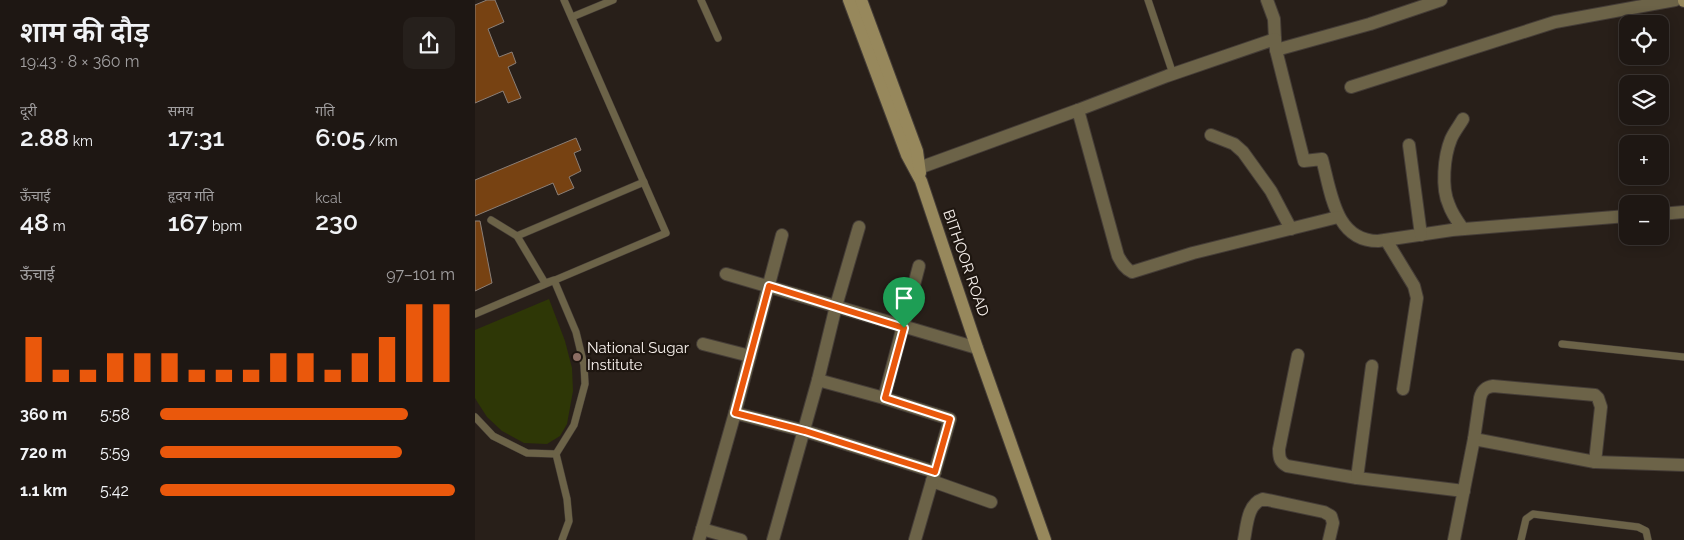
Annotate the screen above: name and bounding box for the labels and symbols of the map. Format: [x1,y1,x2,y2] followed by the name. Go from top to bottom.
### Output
[939,207,993,319] street label: BITHOOR ROAD
[883,277,925,328] pin
[587,339,690,374] place label: National Sugar Institute
[571,351,583,363] marker: National Sugar Institute

